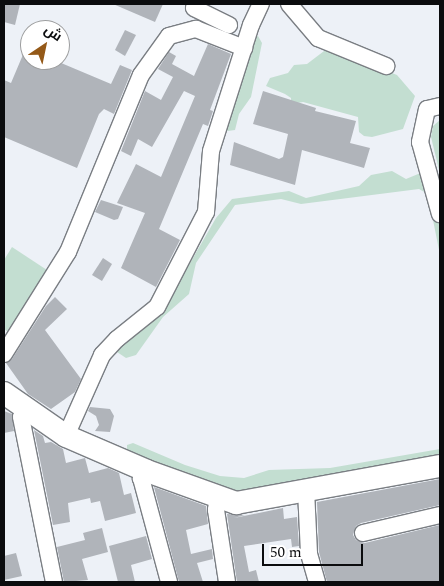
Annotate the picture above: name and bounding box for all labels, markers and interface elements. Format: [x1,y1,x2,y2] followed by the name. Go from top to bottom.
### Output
[40,19,66,47] text: ش
[20,20,70,70] north arrow
[264,534,365,566] scale bar
[270,541,302,564] text: 50 m

